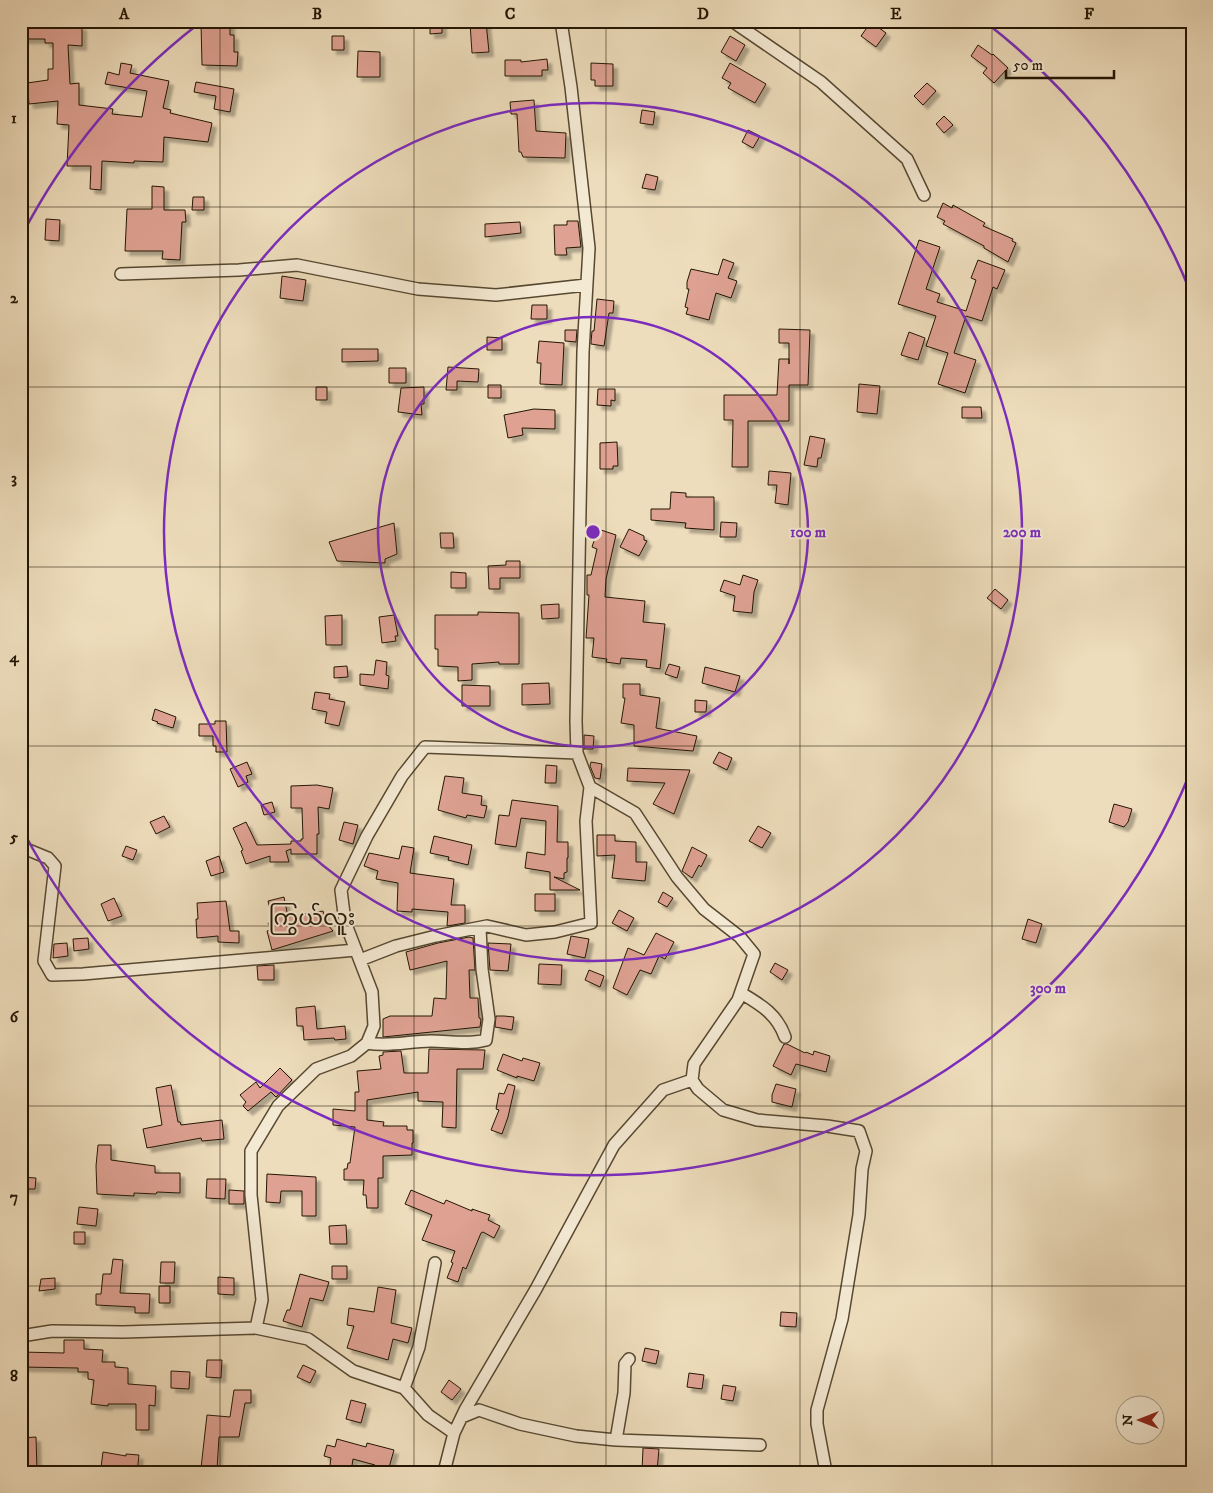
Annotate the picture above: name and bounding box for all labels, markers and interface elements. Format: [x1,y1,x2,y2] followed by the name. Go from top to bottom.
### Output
[118,4,130,24] text: A
[312,4,322,24] text: B
[505,4,515,24] text: C
[697,4,709,24] text: D
[890,4,902,24] text: E
[1084,4,1094,24] text: F
[1006,48,1113,80] scale bar
[1013,56,1043,75] text: 50 m
[11,108,17,128] text: 1
[10,288,19,308] text: 2
[11,468,17,488] text: 3
[584,523,602,541] centre of rings
[790,523,827,542] text: 100 m
[1003,523,1042,542] text: 200 m
[8,647,19,667] text: 4
[9,827,18,847] text: 5
[269,902,355,935] district label: ကြွယ်လူး
[1030,979,1067,998] text: 300 m
[10,1007,20,1027] text: 6
[10,1187,18,1207] text: 7
[10,1366,18,1386] text: 8
[1116,1396,1166,1446] north arrow
[1119,1414,1137,1426] text: N

